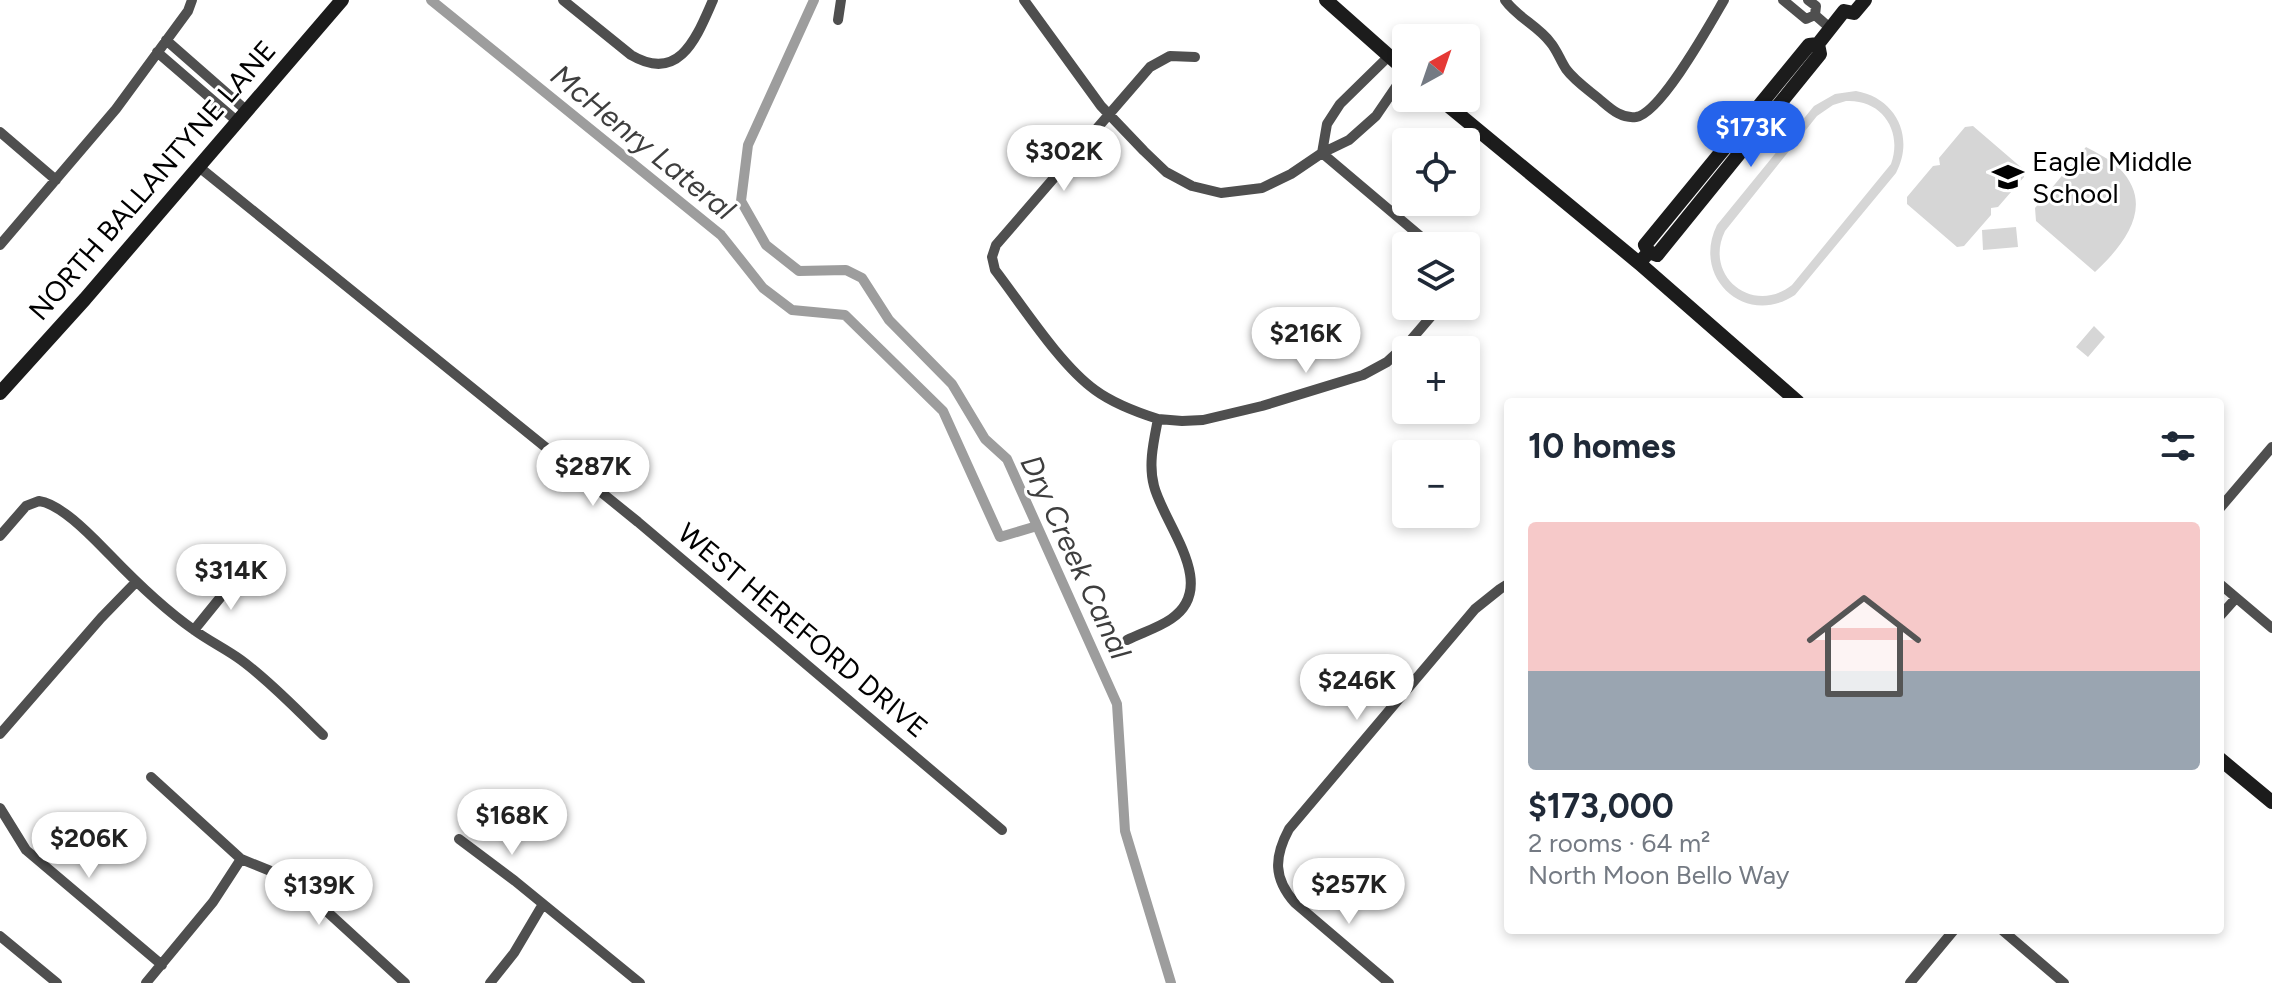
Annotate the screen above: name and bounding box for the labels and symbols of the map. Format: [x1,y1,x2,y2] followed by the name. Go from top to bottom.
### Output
[1392,24,1480,112] north arrow
[21,33,283,327] street label: NORTH BALLANTYNE LANE
[543,56,743,228] water label: McHenry Lateral
[1695,101,1807,169] pin: $173K
[1008,125,1120,193] pin: $302K
[2032,144,2192,210] place label: Eagle Middle School
[1991,160,2025,194] school or university icon: Eagle Middle School
[1250,307,1362,375] pin: $216K
[537,440,649,508] pin: $287K
[1013,449,1140,665] water label: Dry Creek Canal
[671,516,935,744] street label: WEST HEREFORD DRIVE
[175,544,287,612] pin: $314K
[1301,654,1413,722] pin: $246K
[456,789,568,857] pin: $168K
[33,812,145,880] pin: $206K
[1293,858,1405,926] pin: $257K
[263,859,375,927] pin: $139K

